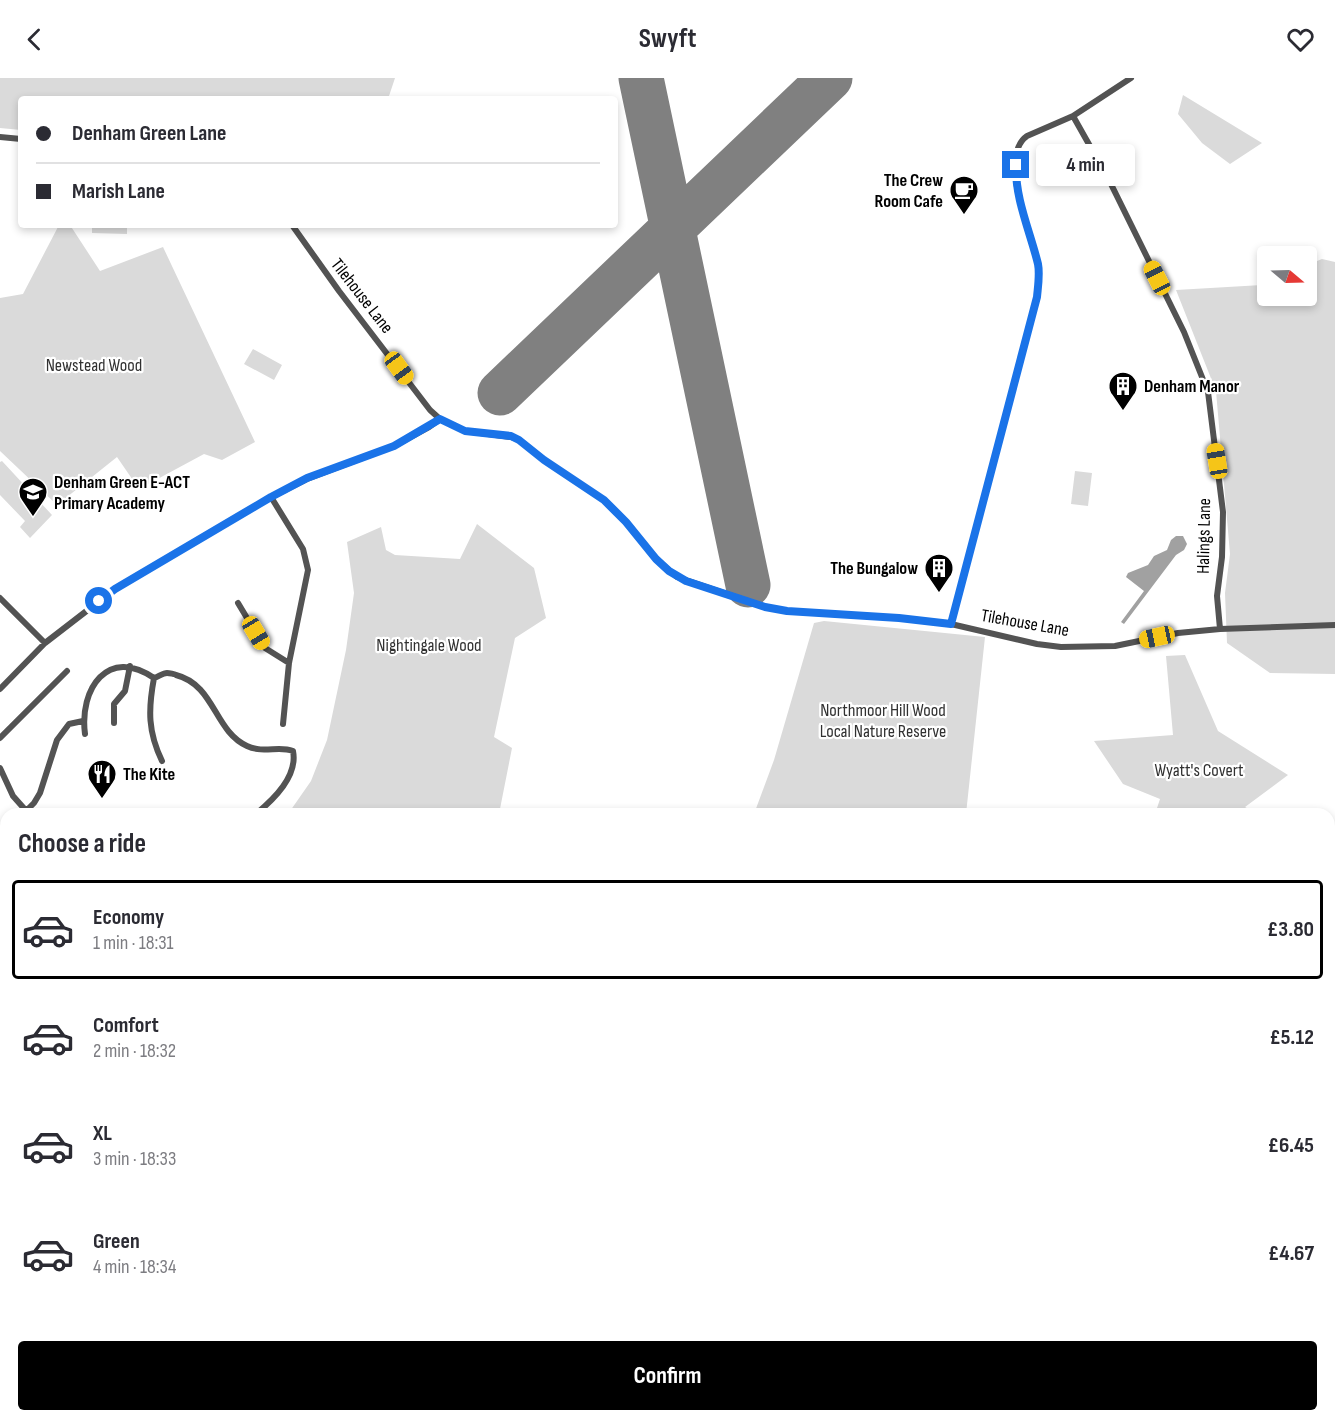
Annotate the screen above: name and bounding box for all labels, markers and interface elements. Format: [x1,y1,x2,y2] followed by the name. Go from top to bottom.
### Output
[18,23,51,56] icon: back
[639,23,696,55] text: Swyft
[1284,23,1317,56] icon: heart
[72,120,227,147] text: Denham Green Lane
[1037,144,1136,186] callout: 4 min
[1002,151,1029,178] route end
[1066,153,1105,177] text: 4 min
[875,170,943,212] place label: The Crew Room Cafe
[948,174,980,216] cafe icon: The Crew Room Cafe
[72,178,165,205] text: Marish Lane
[1257,246,1317,306] north arrow
[1257,246,1317,306] map controls
[326,254,398,338] street label: Tilehouse Lane
[1141,258,1173,298] car
[381,348,417,388] car
[46,355,142,376] park label: Newstead Wood
[1107,370,1139,412] building icon: Denham Manor
[1144,376,1240,397] place label: Denham Manor
[1205,442,1229,480] car
[54,472,190,514] place label: Denham Green E-ACT Primary Academy
[17,476,49,518] school or university icon: Denham Green E-ACT Primary Academy
[1193,498,1215,574] street label: Halings Lane
[923,552,955,594] building icon: The Bungalow
[830,558,918,579] place label: The Bungalow
[85,587,112,614] route start
[979,605,1071,641] street label: Tilehouse Lane
[239,613,273,653] car
[1138,624,1176,650] car
[376,635,482,656] park label: Nightingale Wood
[820,700,946,742] park label: Northmoor Hill Wood Local Nature Reserve
[86,758,118,800] restaurant icon: The Kite
[1154,760,1244,781] park label: Wyatt's Covert
[123,764,175,785] place label: The Kite
[18,828,146,860] text: Choose a ride
[21,903,75,957] icon: car
[93,904,164,931] text: Economy
[1267,916,1314,943] text: £3.80
[93,931,174,955] text: 1 min · 18:31
[21,1011,75,1065] icon: car
[93,1012,159,1039] text: Comfort
[1269,1024,1314,1051] text: £5.12
[93,1039,176,1063] text: 2 min · 18:32
[21,1119,75,1173] icon: car
[93,1120,112,1147] text: XL
[1268,1132,1314,1159] text: £6.45
[93,1147,176,1171] text: 3 min · 18:33
[21,1227,75,1281] icon: car
[93,1228,140,1255] text: Green
[1268,1240,1314,1267] text: £4.67
[93,1255,176,1279] text: 4 min · 18:34
[18,1341,1317,1410] button: Confirm

